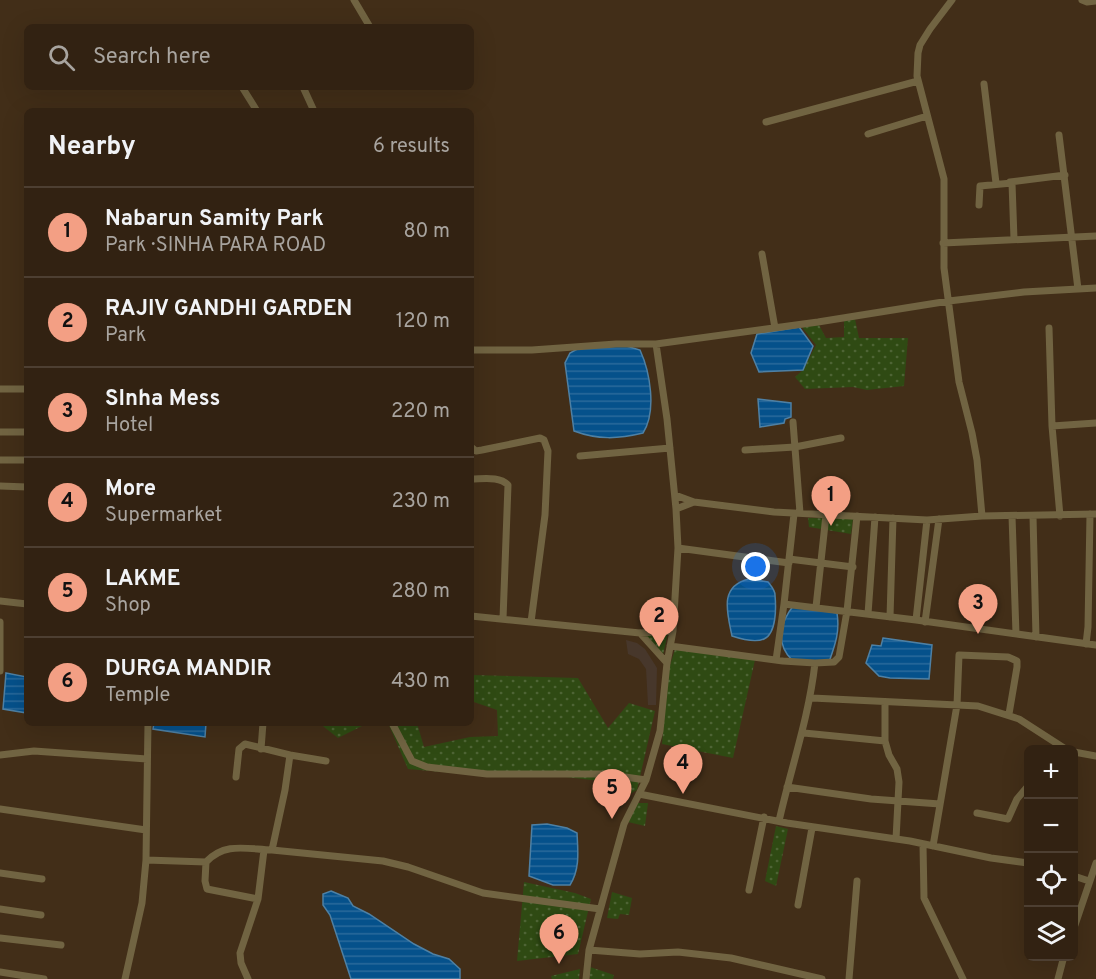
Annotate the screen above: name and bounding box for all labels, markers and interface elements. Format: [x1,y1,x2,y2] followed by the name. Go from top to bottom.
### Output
[24,24,474,90] search box
[45,41,78,74] icon: search
[93,44,211,71] text: Search here
[48,131,136,164] text: Nearby
[373,134,450,160] text: 6 results
[105,206,324,233] text: Nabarun Samity Park
[64,219,72,245] text: 1
[404,219,450,245] text: 80 m
[105,233,326,259] text: Park · SINHA PARA ROAD
[105,296,352,323] text: RAJIV GANDHI GARDEN
[61,309,74,335] text: 2
[396,309,450,335] text: 120 m
[105,323,146,349] text: Park
[105,386,220,413] text: SInha Mess
[62,399,74,425] text: 3
[391,399,450,425] text: 220 m
[105,413,153,439] text: Hotel
[105,476,156,503] text: More
[812,476,850,526] pin: 1
[61,489,74,515] text: 4
[391,489,450,515] text: 230 m
[105,503,222,529] text: Supermarket
[741,552,770,581] your location
[105,566,180,593] text: LAKME
[61,579,74,605] text: 5
[391,579,450,605] text: 280 m
[958,584,998,634] pin: 3
[105,593,151,619] text: Shop
[640,598,678,647] pin: 2
[105,656,272,683] text: DURGA MANDIR
[61,669,74,695] text: 6
[391,669,450,695] text: 430 m
[105,683,170,709] text: Temple
[664,744,702,794] pin: 4
[1024,745,1078,961] map controls
[1024,745,1078,799] button: +
[592,770,632,819] pin: 5
[1024,799,1078,853] button: −
[1024,853,1078,907] button: locate
[1024,907,1078,961] button: layers
[540,914,578,964] pin: 6

